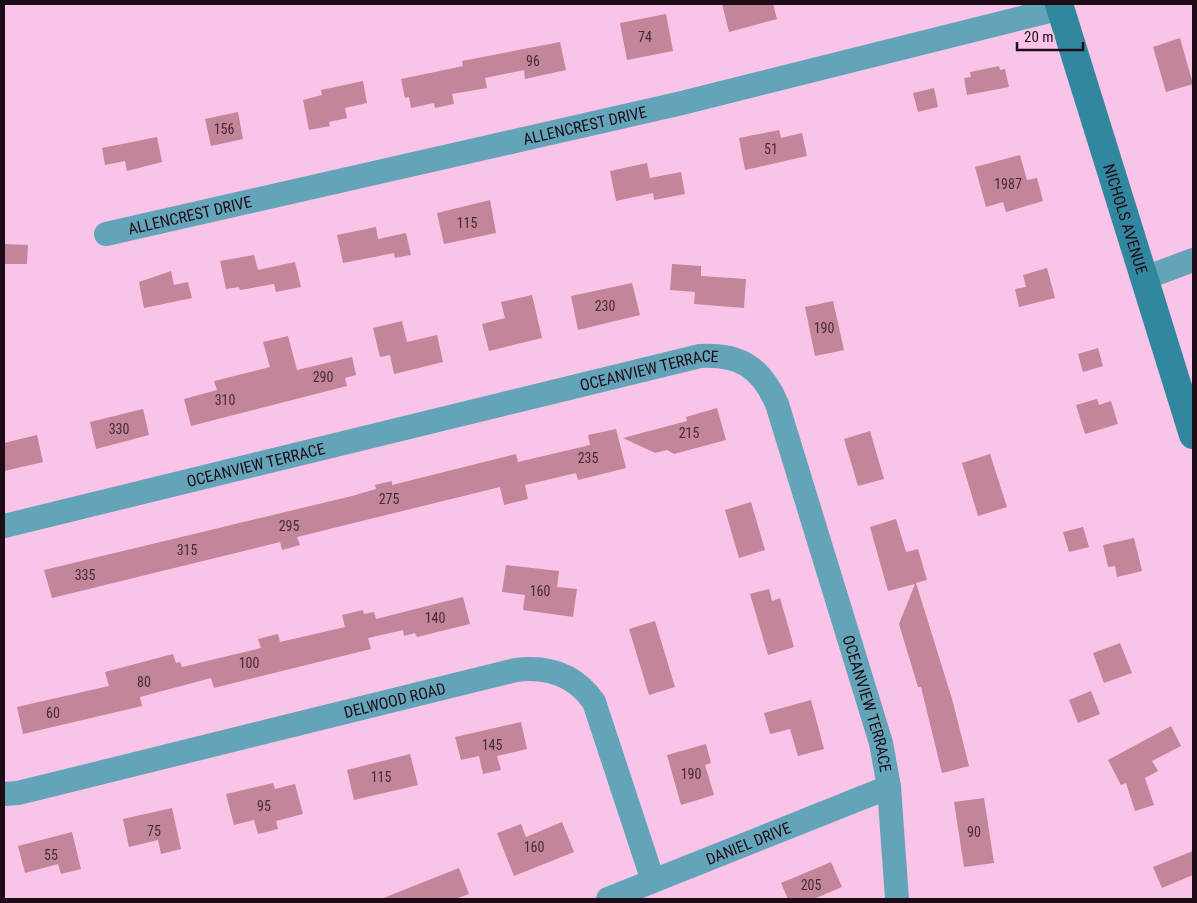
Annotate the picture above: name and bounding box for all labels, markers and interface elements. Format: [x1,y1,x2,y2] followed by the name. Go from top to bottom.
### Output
[1017,20,1083,52] scale bar
[1024,28,1054,46] text: 20 m
[638,29,652,45] house number: 74
[526,53,540,69] house number: 96
[521,102,649,149] street label: ALLENCREST DRIVE
[214,121,234,137] house number: 156
[764,141,778,157] house number: 51
[1099,162,1151,277] street label: NICHOLS AVENUE
[994,176,1022,192] house number: 1987
[126,192,254,239] street label: ALLENCREST DRIVE
[457,215,477,231] house number: 115
[595,298,615,314] house number: 230
[814,320,834,336] house number: 190
[578,347,719,395] street label: OCEANVIEW TERRACE
[313,369,333,385] house number: 290
[215,392,235,408] house number: 310
[109,421,129,437] house number: 330
[679,425,699,441] house number: 215
[185,439,327,491] street label: OCEANVIEW TERRACE
[578,450,598,466] house number: 235
[379,491,399,507] house number: 275
[279,518,299,534] house number: 295
[177,542,197,558] house number: 315
[75,567,95,583] house number: 335
[530,583,550,599] house number: 160
[425,610,445,626] house number: 140
[838,633,895,774] street label: OCEANVIEW TERRACE
[239,655,259,671] house number: 100
[137,674,151,690] house number: 80
[342,679,448,722] street label: DELWOOD ROAD
[46,705,60,721] house number: 60
[482,737,502,753] house number: 145
[681,766,701,782] house number: 190
[371,769,391,785] house number: 115
[257,798,271,814] house number: 95
[703,818,794,869] street label: DANIEL DRIVE
[147,823,161,839] house number: 75
[967,824,981,840] house number: 90
[524,839,544,855] house number: 160
[44,847,58,863] house number: 55
[801,877,821,893] house number: 205

